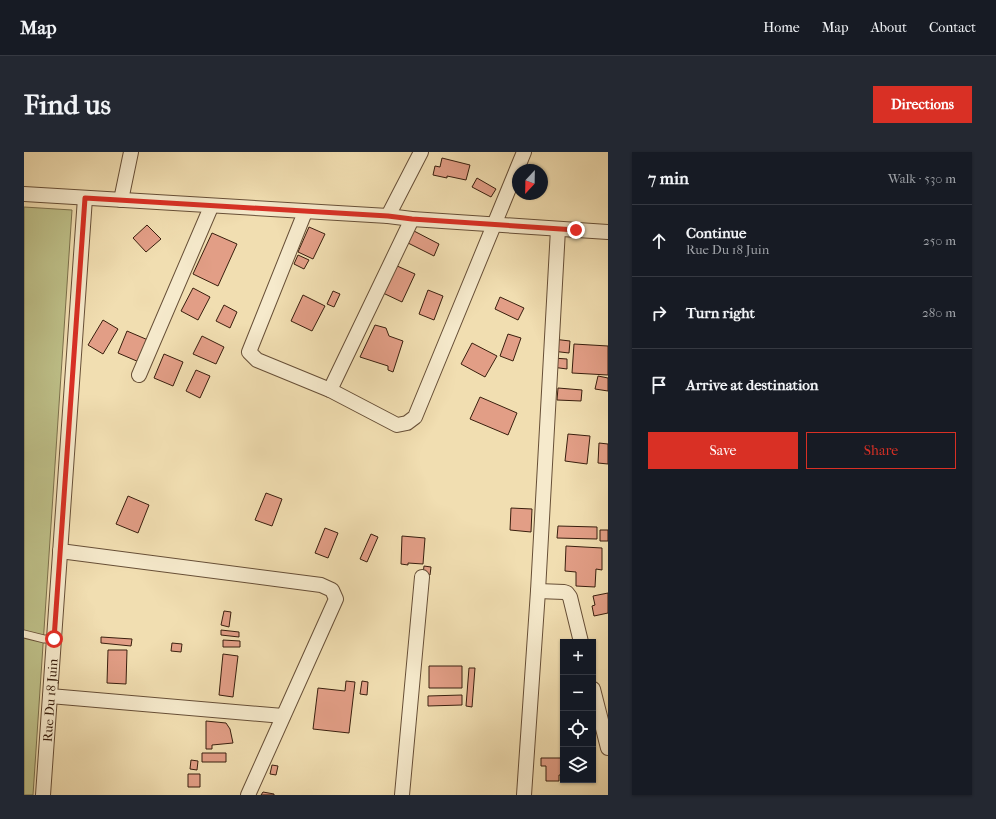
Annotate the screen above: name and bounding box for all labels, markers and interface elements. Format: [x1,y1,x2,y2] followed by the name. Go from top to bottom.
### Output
[20,17,56,39] text: Map
[763,19,800,36] text: Home
[822,19,849,36] text: Map
[871,19,907,36] text: About
[929,19,976,36] text: Contact
[873,86,972,123] button: Directions
[24,88,111,121] text: Find us
[512,164,548,200] north arrow
[648,168,689,188] text: 7 min
[888,171,956,186] text: Walk · 530 m
[567,221,585,239] route end
[686,224,746,242] text: Continue
[648,230,670,252] icon: ahead
[923,233,956,248] text: 250 m
[686,242,769,257] text: Rue Du 18 Juin
[648,302,670,324] icon: right
[686,304,755,322] text: Turn right
[922,305,956,320] text: 280 m
[648,374,670,396] icon: arrive
[686,376,818,394] text: Arrive at destination
[648,432,798,469] button: Save
[806,432,956,469] button: Share
[45,630,63,648] route start
[560,639,596,783] map controls
[560,639,596,675] button: +
[40,658,61,742] street label: Rue Du 18 Juin
[560,675,596,711] button: −
[560,711,596,747] button: locate
[560,747,596,783] button: layers

